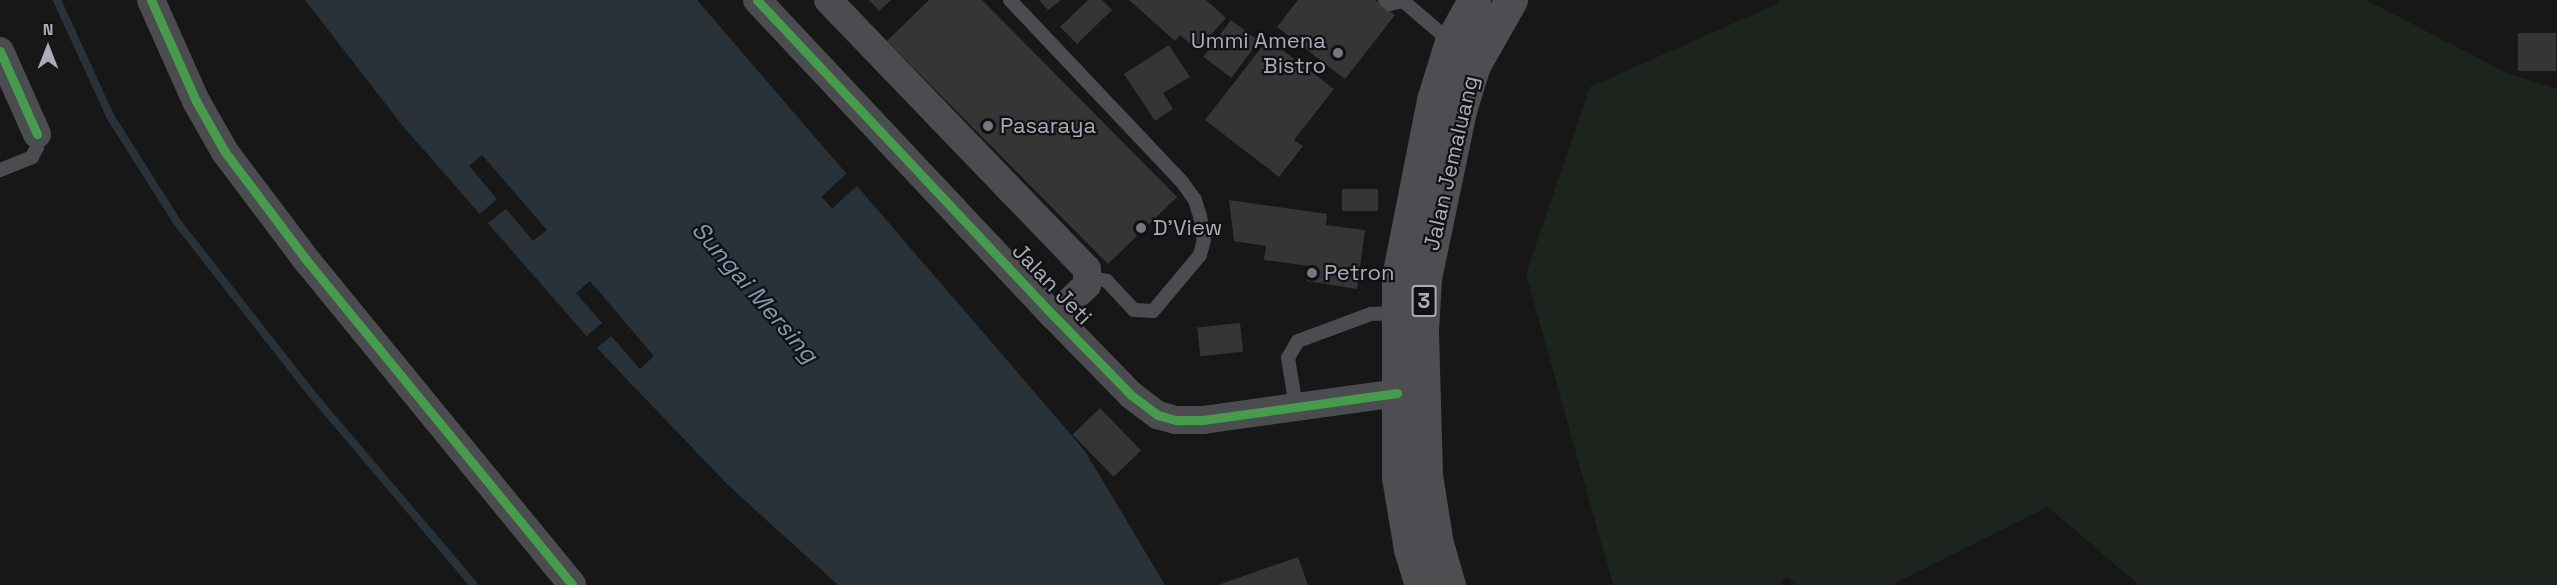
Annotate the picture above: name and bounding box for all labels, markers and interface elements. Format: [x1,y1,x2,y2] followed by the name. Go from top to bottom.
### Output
[18,18,78,78] north arrow
[43,19,53,40] text: N
[1191,27,1326,78] place label: Ummi Amena Bistro
[1331,46,1345,60] marker: Ummi Amena Bistro
[1418,73,1484,253] street label: Jalan Jemaluang
[1000,113,1096,139] place label: Pasaraya
[981,119,995,133] marker: Pasaraya
[686,215,824,369] water label: Sungai Mersing
[1153,215,1222,241] place label: D'View
[1134,221,1148,235] marker: D'View
[1007,238,1097,330] street label: Jalan Jeti
[1324,260,1395,286] place label: Petron
[1305,266,1319,280] marker: Petron
[1410,283,1438,319] road number: 3

